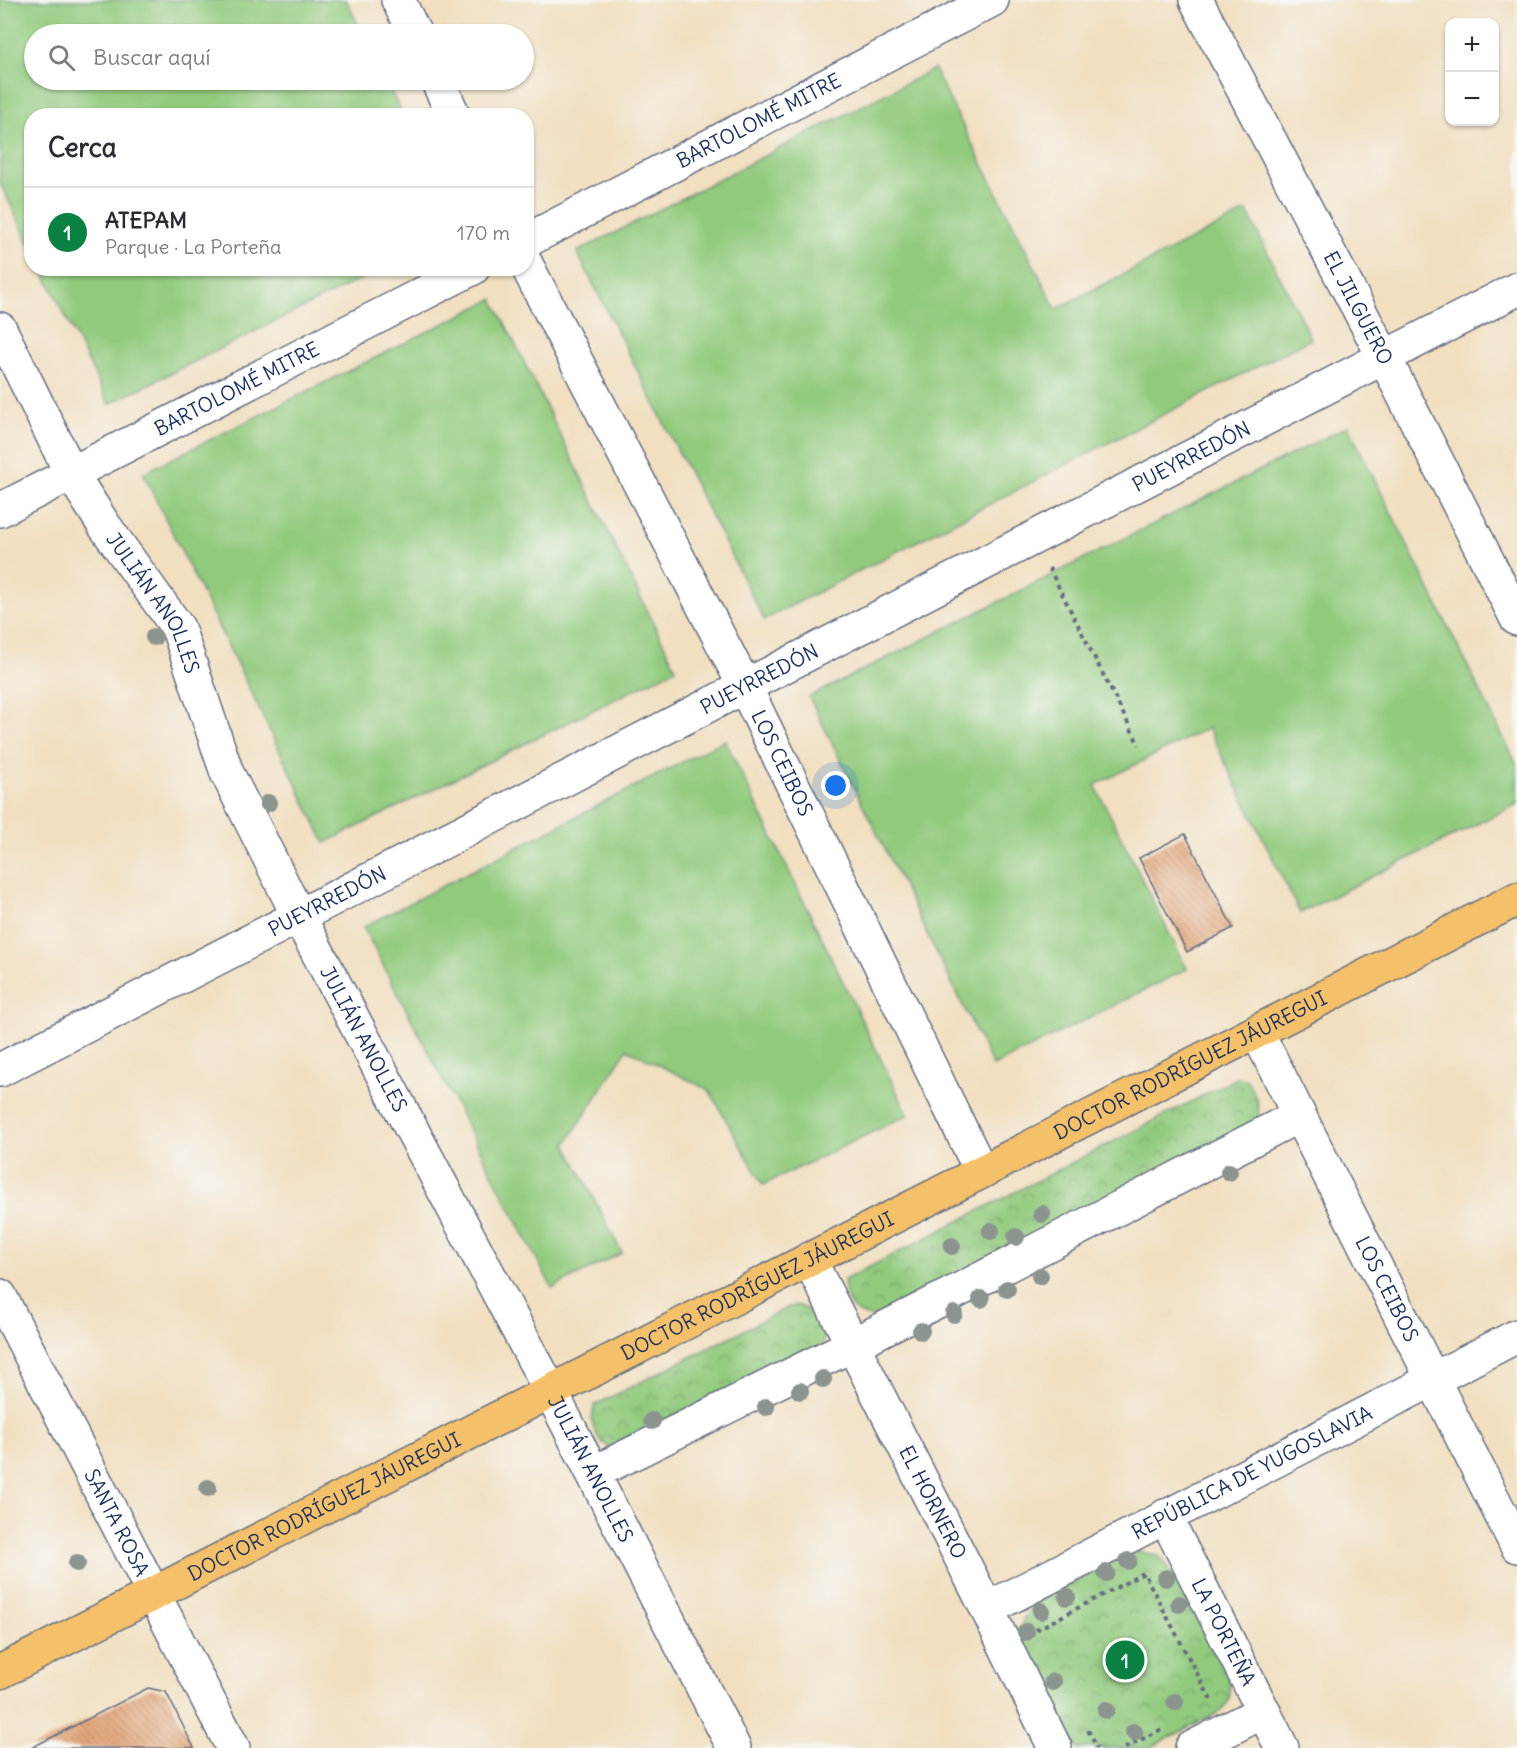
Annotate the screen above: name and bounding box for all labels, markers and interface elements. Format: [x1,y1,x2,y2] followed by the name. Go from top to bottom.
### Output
[1445,18,1499,126] map controls
[1445,18,1499,72] button: +
[24,24,534,90] search box
[45,41,78,74] icon: search
[93,43,210,71] text: Buscar aquí
[672,67,845,173] street label: BARTOLOMÉ MITRE
[1445,72,1499,126] button: −
[48,131,117,164] text: Cerca
[105,206,187,234] text: ATEPAM
[64,220,71,245] text: 1
[457,220,510,245] text: 170 m
[105,234,282,259] text: Parque · La Porteña
[1318,247,1399,369] street label: EL JILGUERO
[150,336,323,441] street label: BARTOLOMÉ MITRE
[1128,415,1254,497] street label: PUEYRREDÓN
[101,527,205,676] street label: JULIÁN ANOLLES
[696,638,822,719] street label: PUEYRREDÓN
[746,706,819,820] street label: LOS CEIBOS
[821,771,850,800] your location
[264,860,390,942] street label: PUEYRREDÓN
[315,961,413,1116] street label: JULIÁN ANOLLES
[1049,985,1331,1145] street label: DOCTOR RODRÍGUEZ JÁUREGUI
[616,1206,898,1366] street label: DOCTOR RODRÍGUEZ JÁUREGUI
[1350,1232,1424,1346] street label: LOS CEIBOS
[543,1391,639,1546] street label: JULIÁN ANOLLES
[1127,1400,1376,1544] street label: REPÚBLICA DE YUGOSLAVIA
[183,1426,465,1586] street label: DOCTOR RODRÍGUEZ JÁUREGUI
[894,1441,972,1563] street label: EL HORNERO
[79,1465,155,1580] street label: SANTA ROSA
[1186,1574,1262,1690] street label: LA PORTEÑA
[1106,1638,1144,1682] pin: 1

